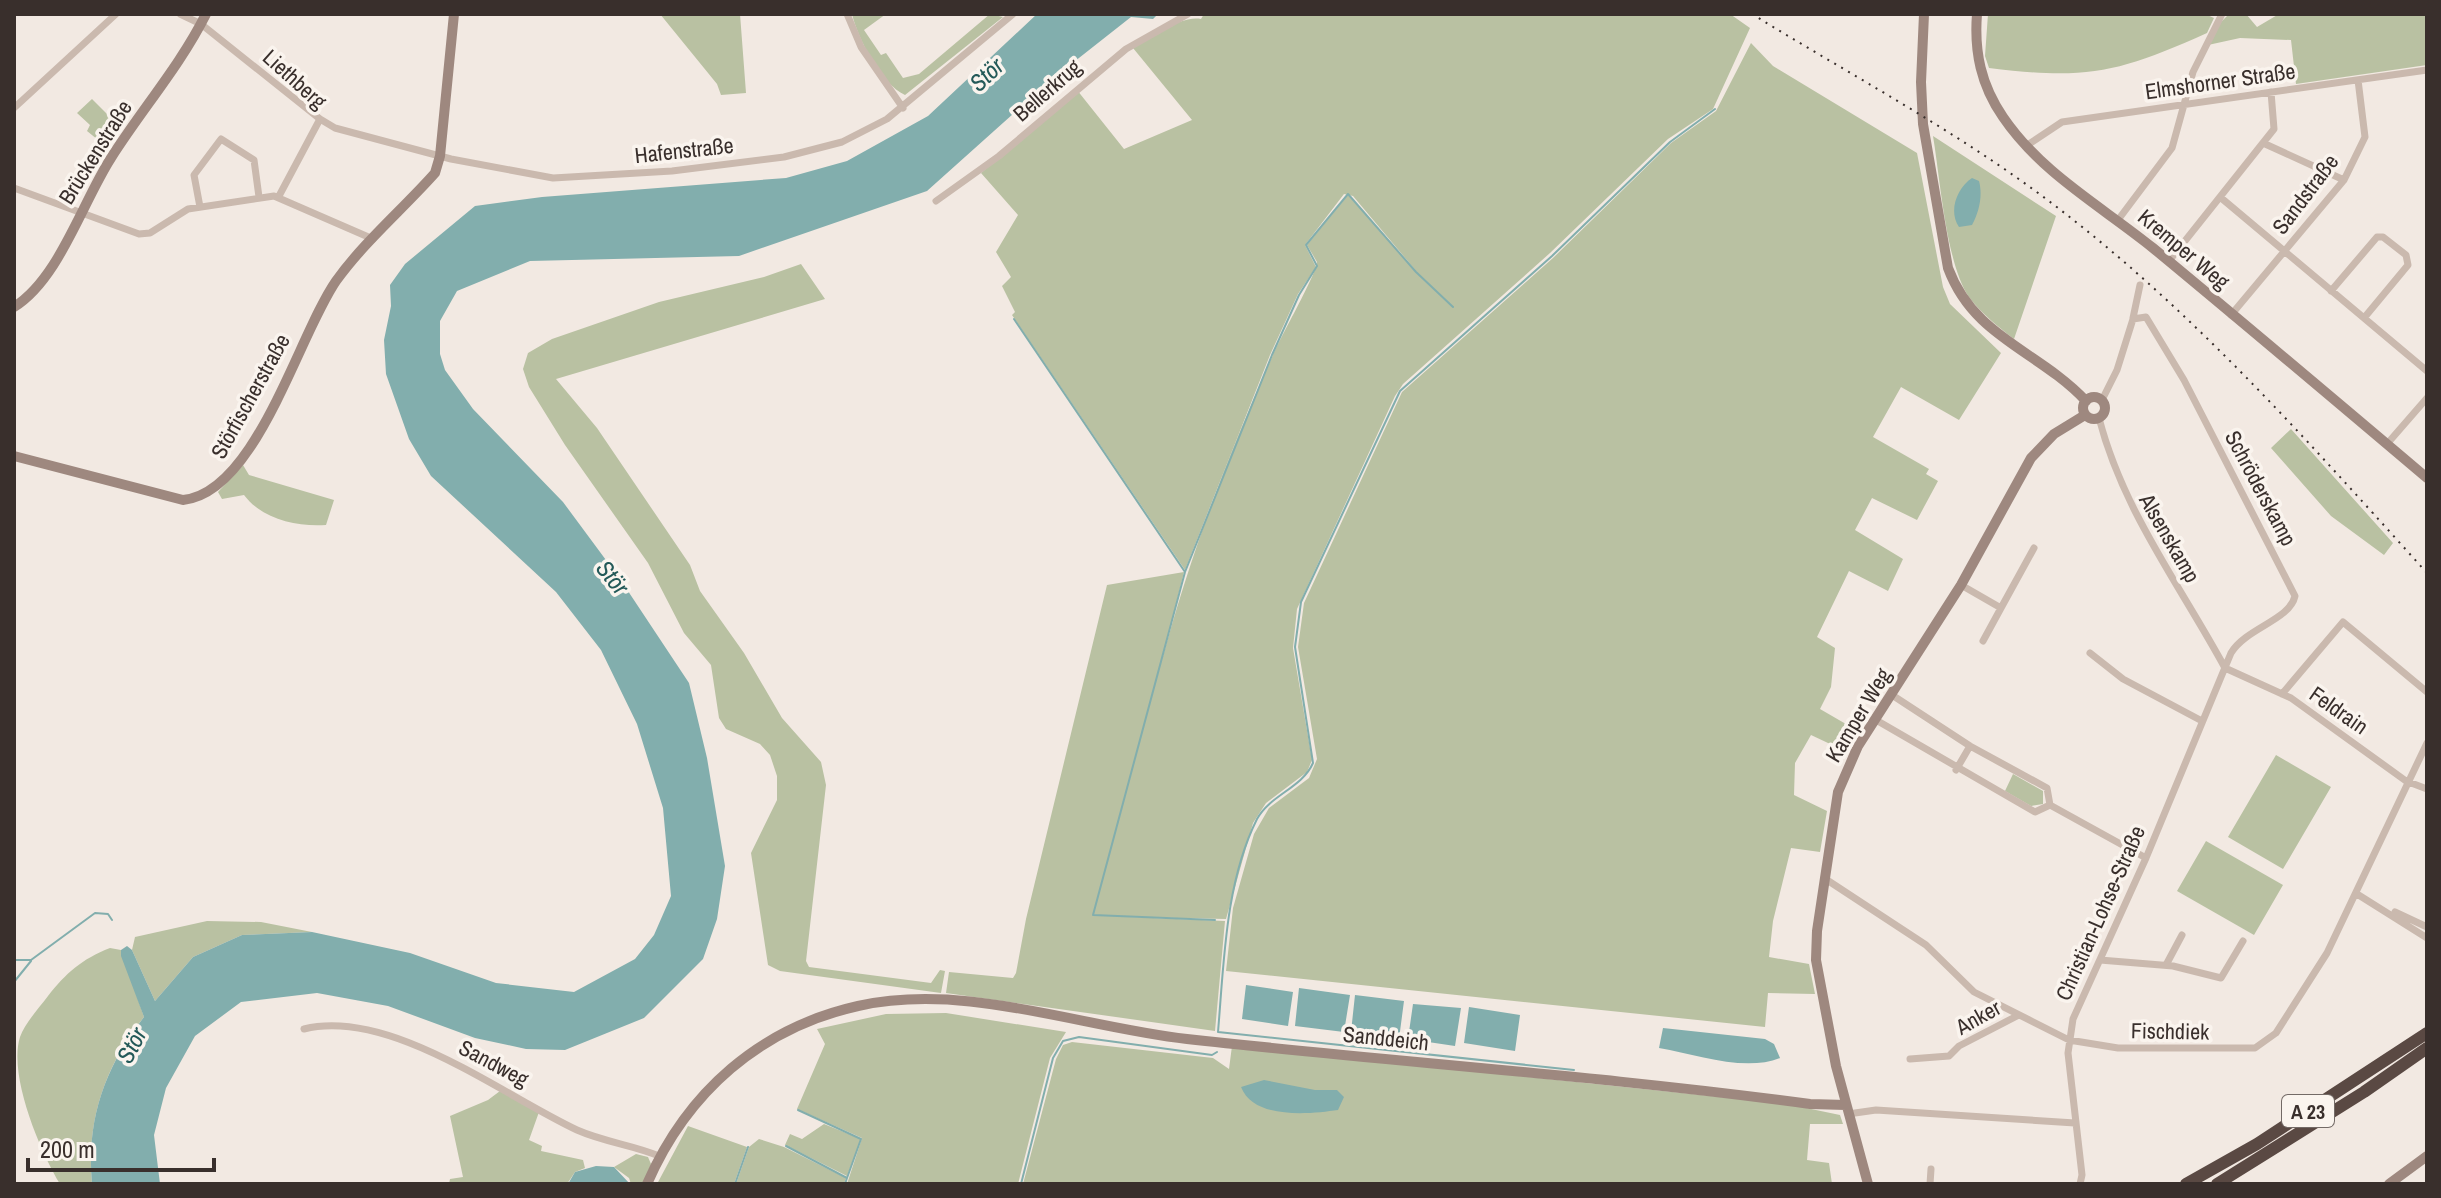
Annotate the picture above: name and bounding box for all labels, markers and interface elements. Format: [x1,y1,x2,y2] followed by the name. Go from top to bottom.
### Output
[257,42,333,116] street label: Liethberg
[962,49,1011,98] water label: Stör
[1007,52,1087,128] street label: Bellerkrug
[2143,56,2297,106] street label: Elmshorner Straße
[51,94,139,210] street label: Brückenstraße
[633,130,735,170] street label: Hafenstraße
[2265,148,2345,240] street label: Sandstraße
[2132,202,2236,296] street label: Kremper Weg
[203,328,297,464] street label: Störfischerstraße
[2218,425,2304,551] street label: Schröderskamp
[2132,487,2208,588] street label: Alsenskamp
[589,553,638,602] water label: Stör
[1818,662,1898,768] street label: Kamper Weg
[2304,679,2374,741] street label: Feldrain
[2048,821,2152,1005] street label: Christian-Lohse-Straße
[1949,992,2006,1042] street label: Anker
[2131,1015,2210,1047] street label: Fischdiek
[1342,1019,1430,1057] street label: Sanddeich
[108,1020,154,1068] water label: Stör
[454,1032,534,1094] street label: Sandweg
[2282,1095,2334,1127] road number: A 23
[28,1122,214,1172] scale bar
[40,1133,95,1165] text: 200 m

